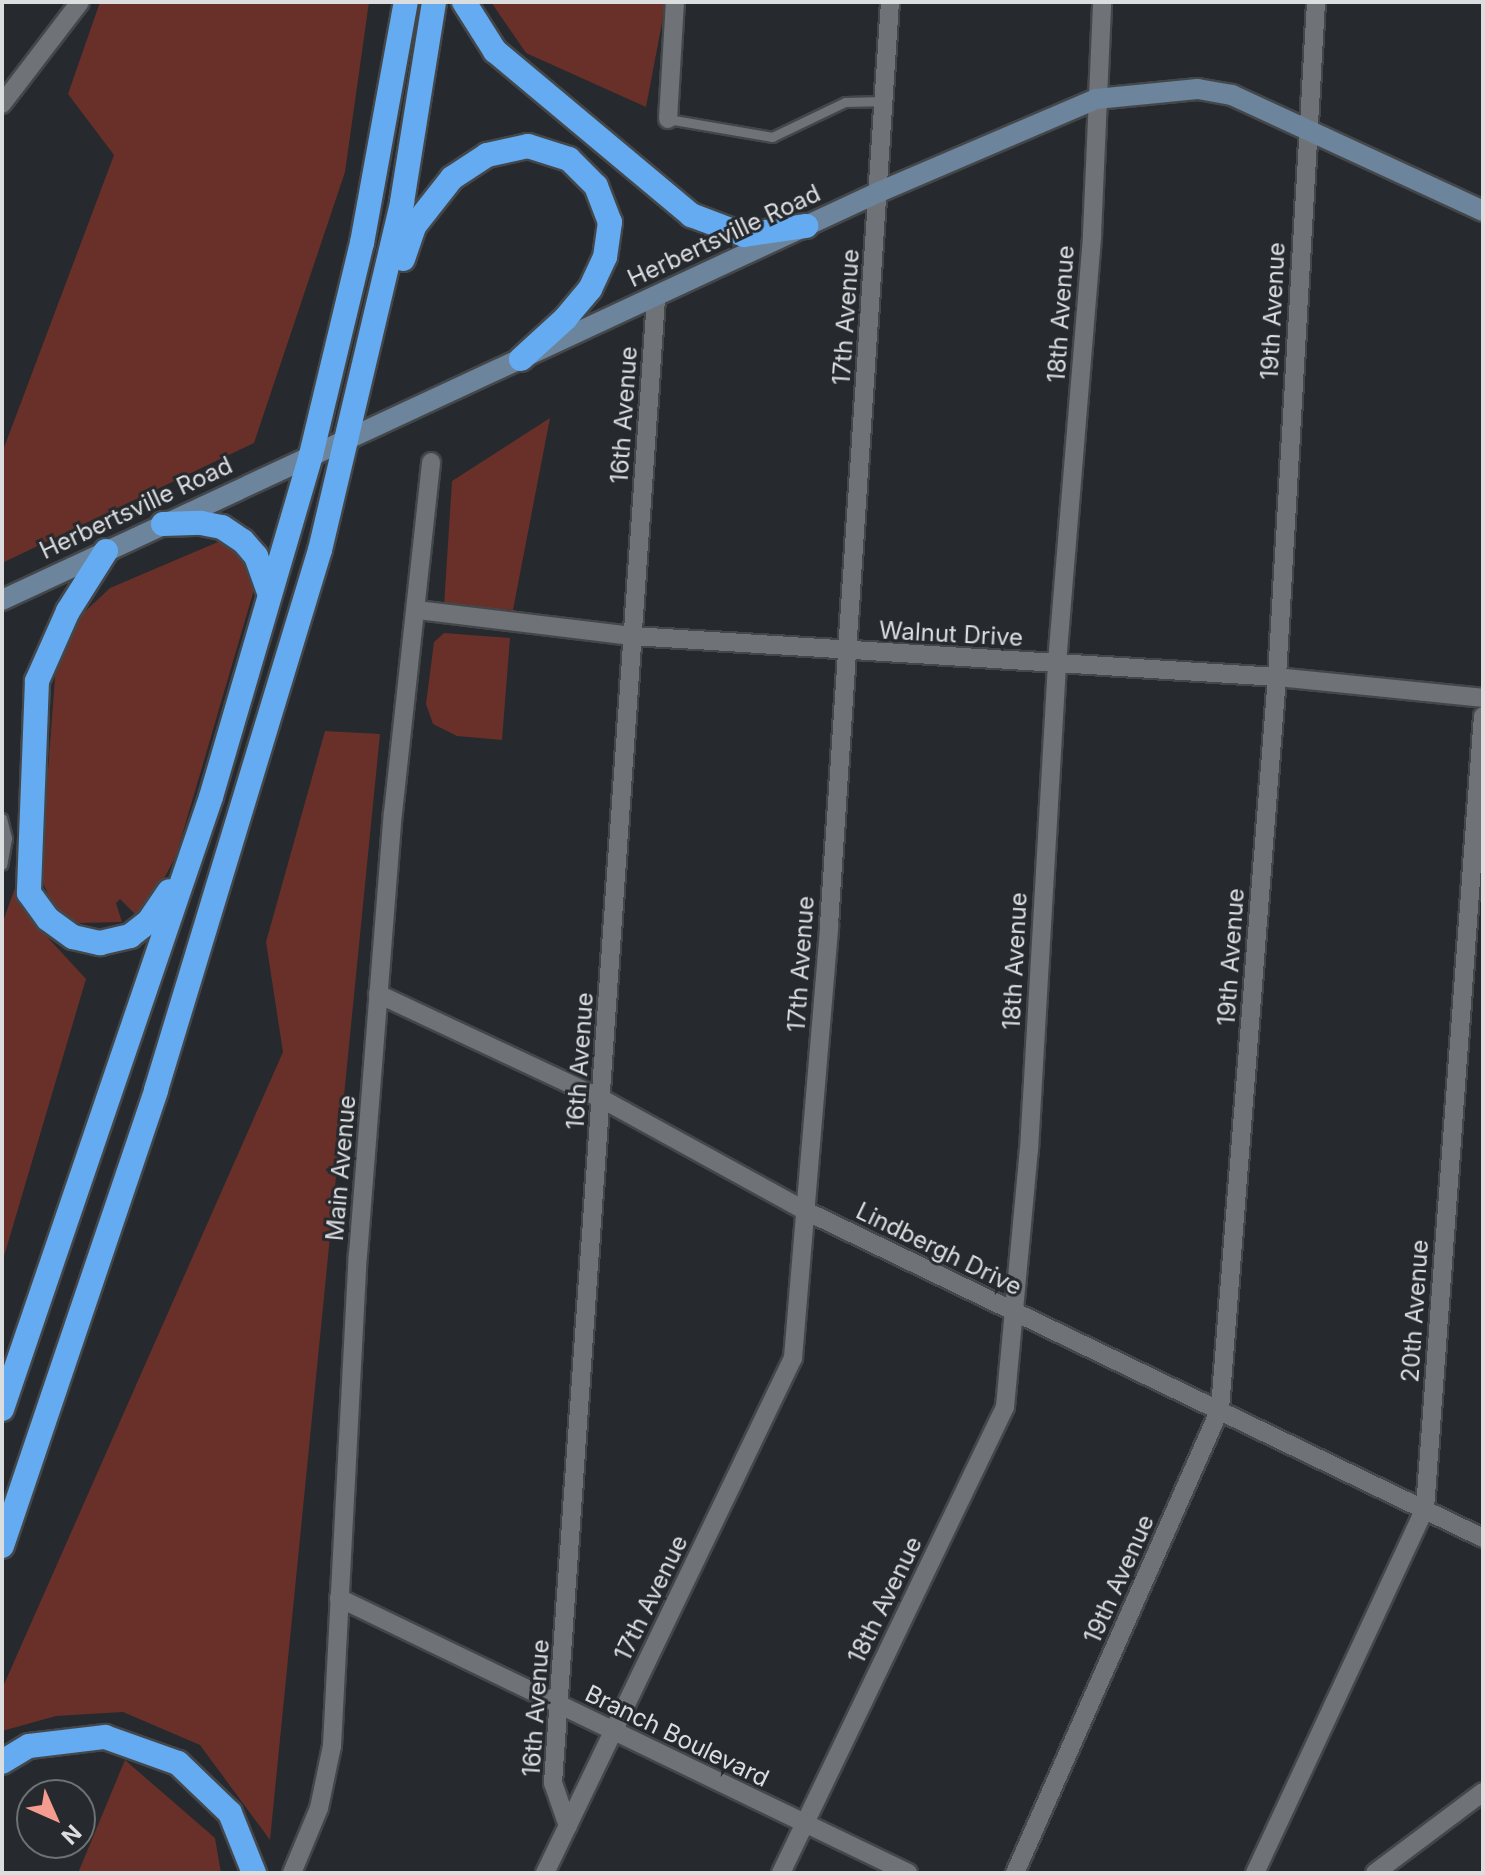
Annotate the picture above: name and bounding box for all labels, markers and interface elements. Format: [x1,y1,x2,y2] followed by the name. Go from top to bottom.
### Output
[623,179,825,293] street label: Herbertsville Road
[1255,241,1291,381] street label: 19th Avenue
[1042,244,1080,384] street label: 18th Avenue
[827,248,865,386] street label: 17th Avenue
[605,345,643,485] street label: 16th Avenue
[35,451,237,565] street label: Herbertsville Road
[878,616,1024,652] street label: Walnut Drive
[1212,887,1250,1027] street label: 19th Avenue
[997,891,1033,1031] street label: 18th Avenue
[782,895,820,1033] street label: 17th Avenue
[561,991,599,1131] street label: 16th Avenue
[320,1094,362,1242] street label: Main Avenue
[851,1196,1027,1302] street label: Lindbergh Drive
[1396,1239,1434,1383] street label: 20th Avenue
[1078,1510,1160,1648] street label: 19th Avenue
[608,1530,694,1666] street label: 17th Avenue
[842,1532,928,1668] street label: 18th Avenue
[517,1638,555,1778] street label: 16th Avenue
[580,1679,774,1793] street label: Branch Boulevard
[16,1779,96,1859] north arrow
[56,1819,87,1850] text: N

